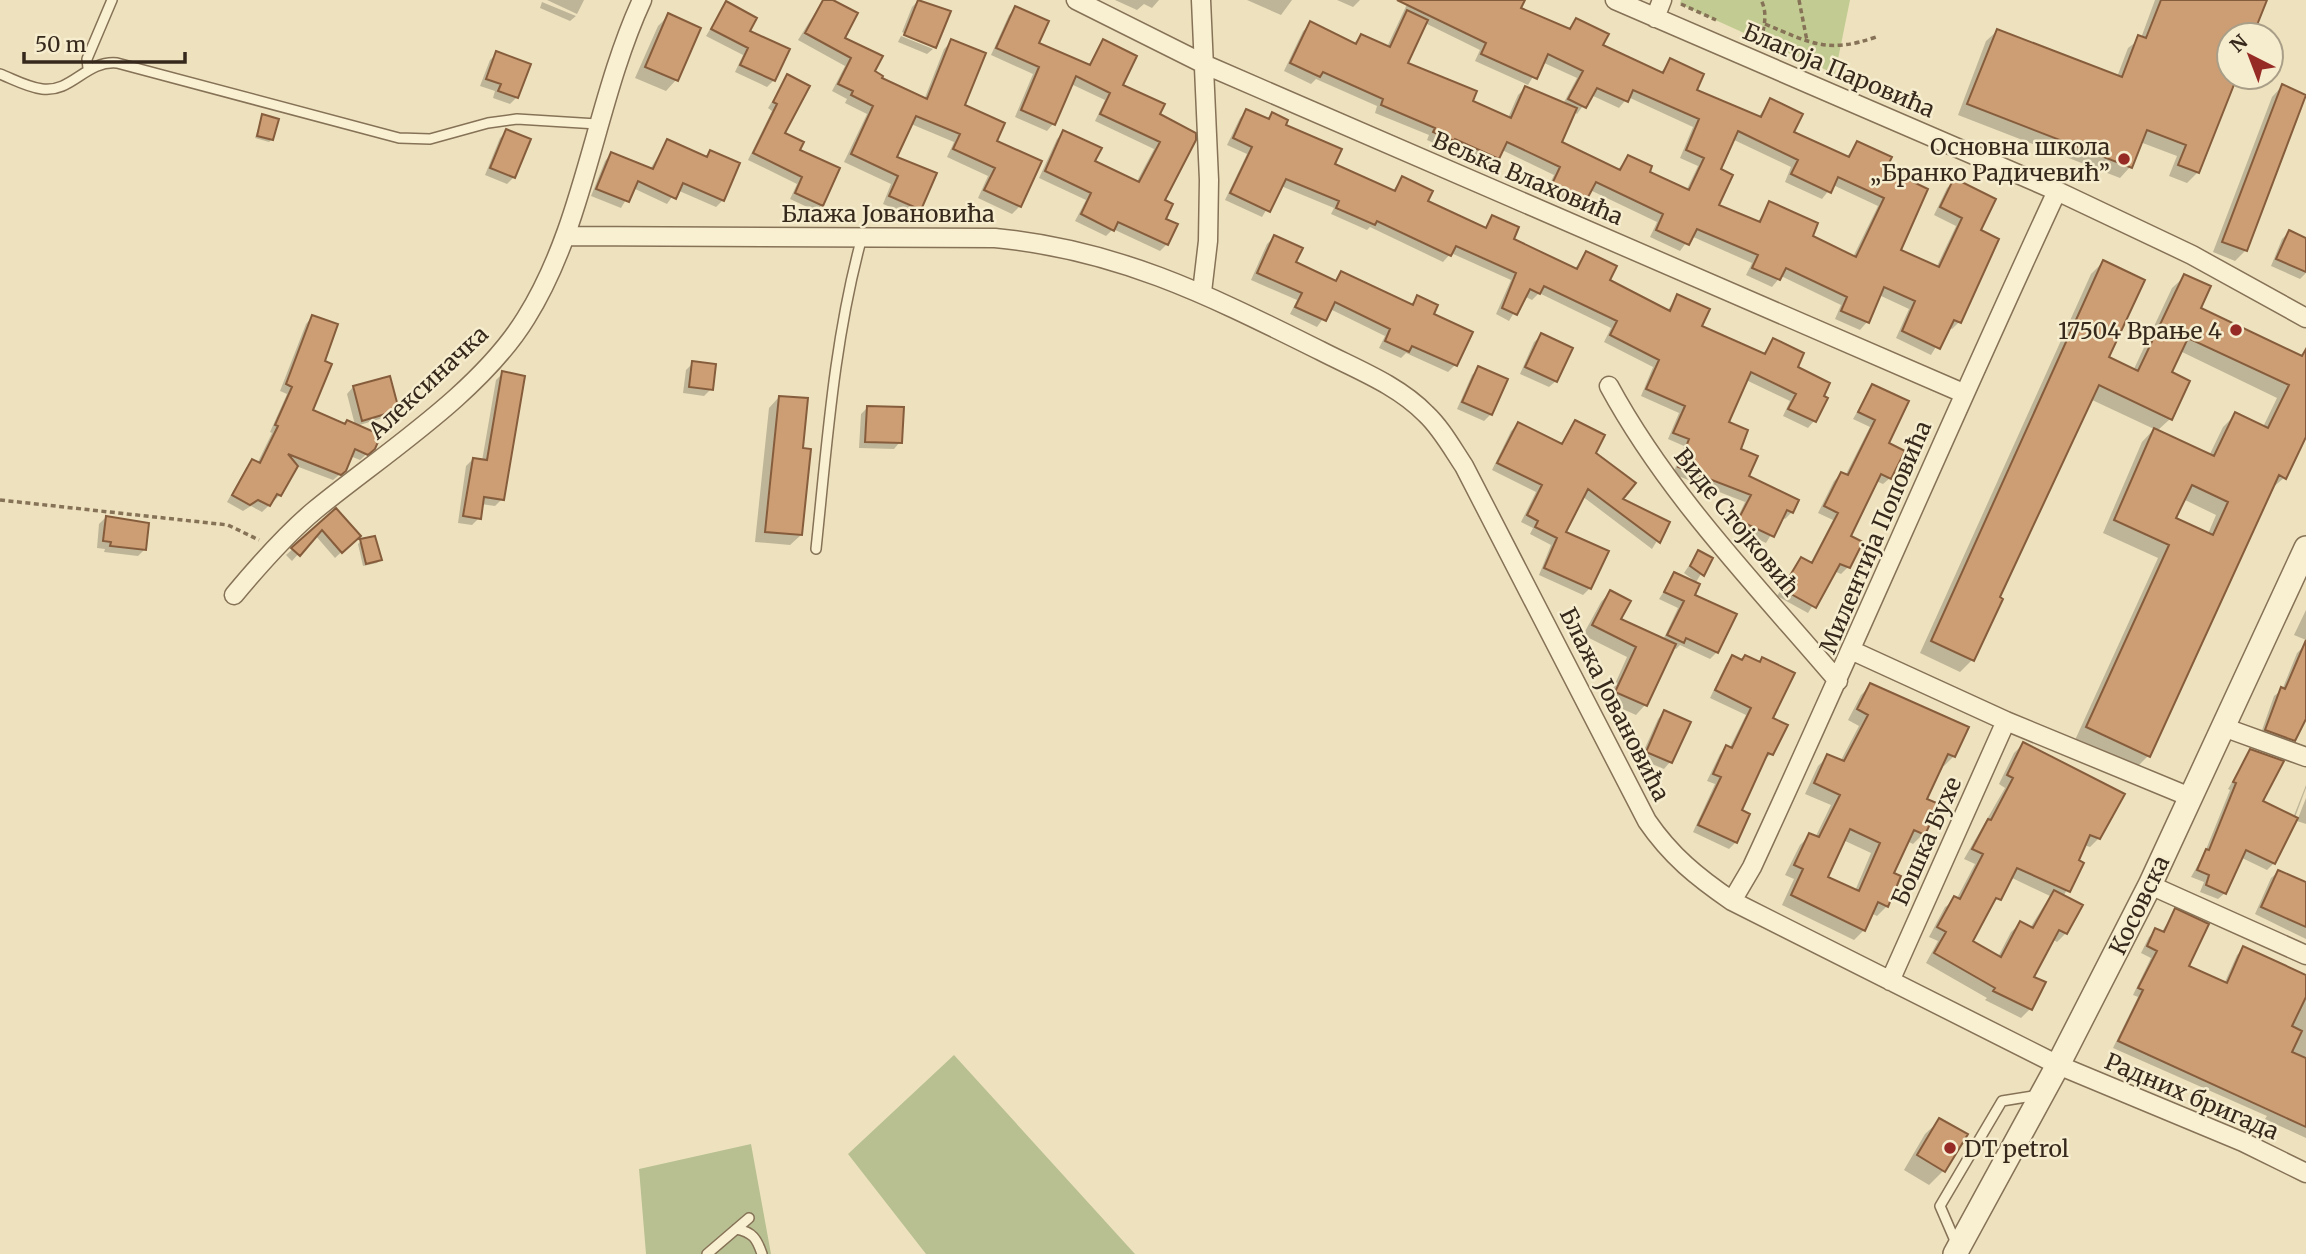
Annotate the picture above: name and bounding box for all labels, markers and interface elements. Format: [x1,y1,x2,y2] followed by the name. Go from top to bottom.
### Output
[1739,16,1939,124] street label: Благоја Паровића
[24,21,186,65] scale bar
[2215,21,2285,91] north arrow
[2225,29,2252,57] text: N
[35,31,86,58] text: 50 m
[1429,125,1627,231] street label: Вељка Влаховића
[1870,132,2110,187] place label: Основна школа „Бранко Радичевић”
[2116,151,2132,167] marker: Основна школа „Бранко Радичевић”
[781,199,995,228] street label: Блажа Јовановића
[2058,316,2222,345] place label: 17504 Врање 4
[361,319,494,445] street label: Алексиначка
[2228,322,2244,338] marker: 17504 Врање 4
[1813,416,1937,658] street label: Милентија Поповића
[1668,442,1806,602] street label: Виде Стојковић
[1554,602,1676,806] street label: Блажа Јовановића
[1885,772,1967,910] street label: Бошка Бухе
[2103,851,2175,959] street label: Косовска
[2101,1046,2283,1146] street label: Радних бригада
[1964,1134,2069,1163] place label: DT petrol
[1942,1140,1958,1156] marker: DT petrol

